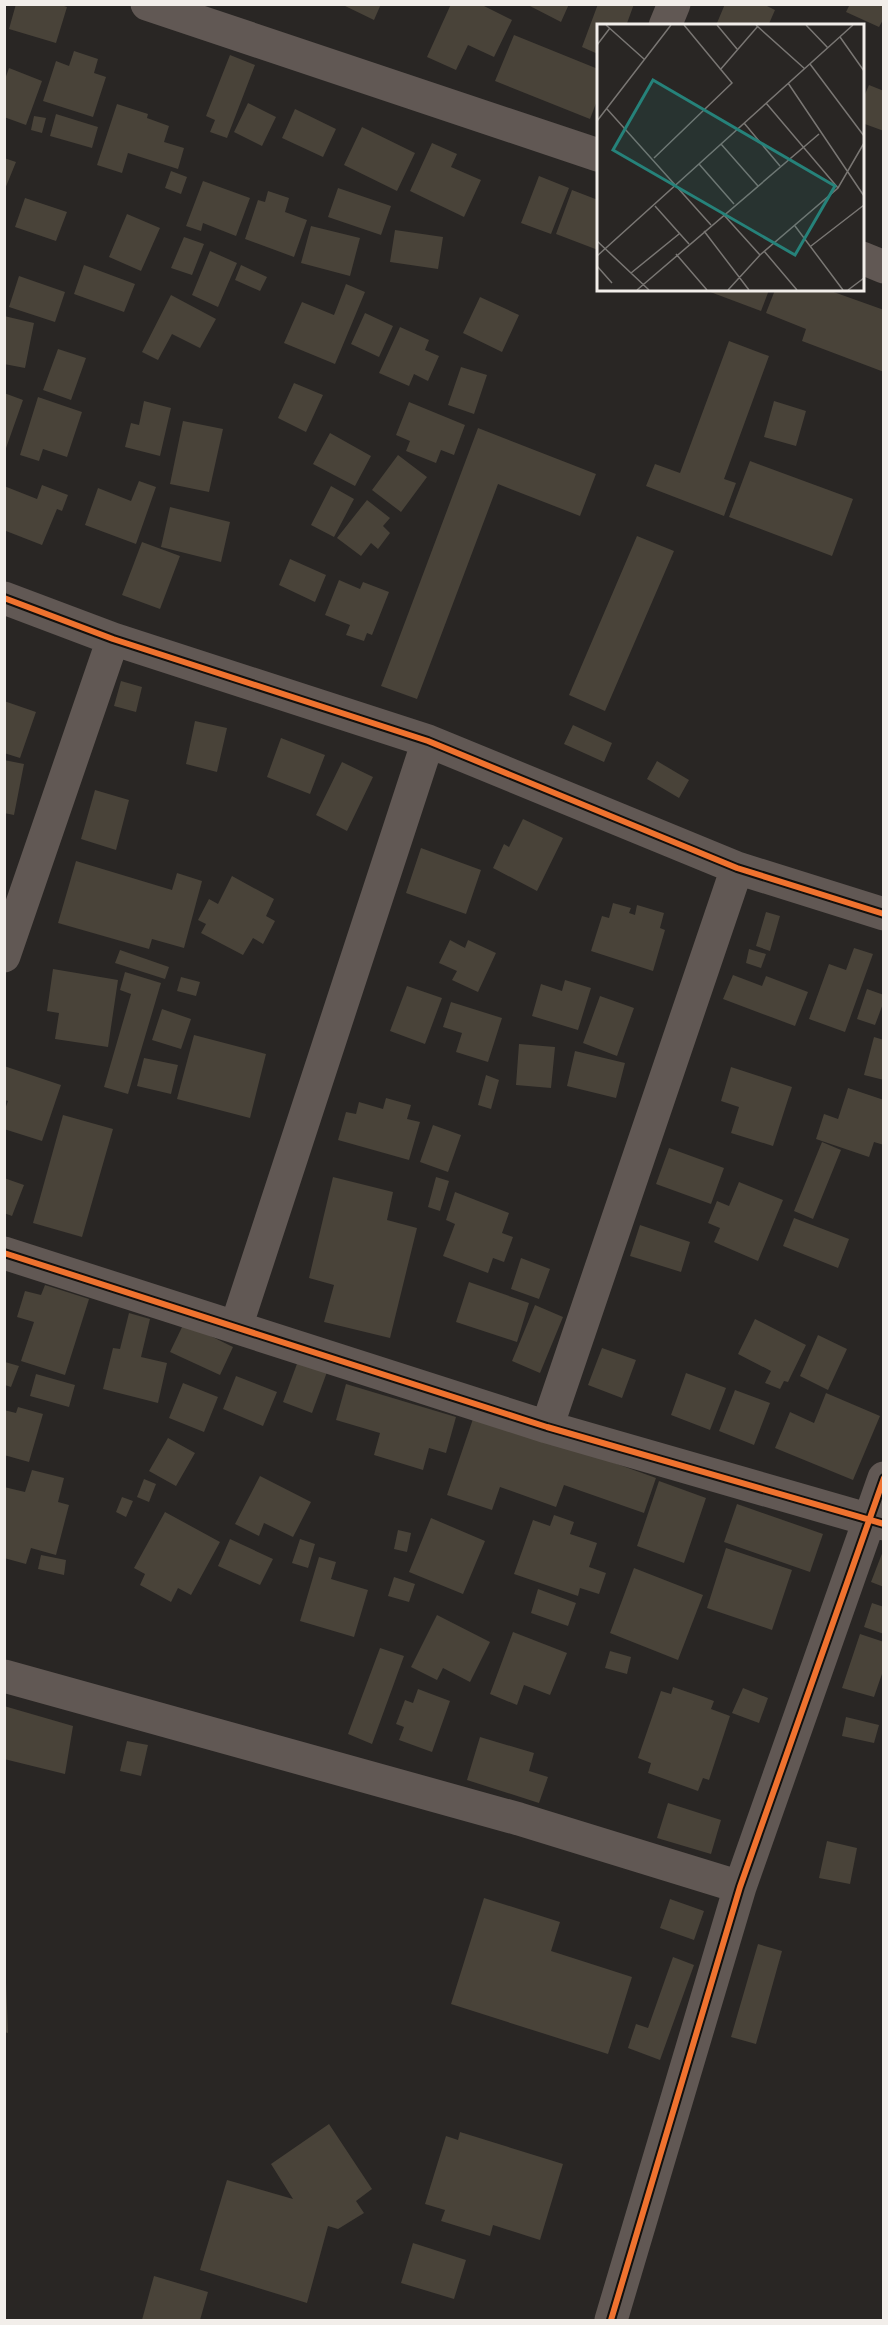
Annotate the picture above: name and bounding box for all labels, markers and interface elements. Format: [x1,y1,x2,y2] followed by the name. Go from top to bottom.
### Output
[597,24,864,291] inset map

